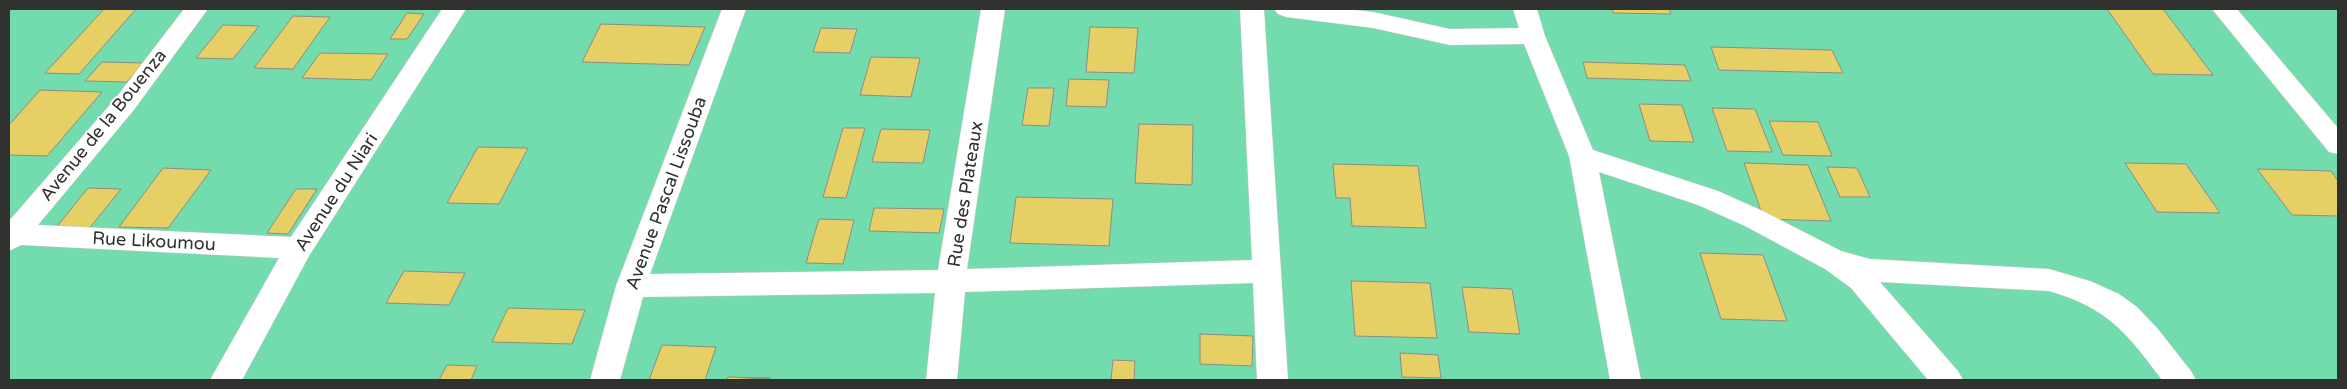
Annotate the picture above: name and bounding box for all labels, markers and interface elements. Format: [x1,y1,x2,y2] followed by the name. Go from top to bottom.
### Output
[35,45,171,205] street label: Avenue de la Bouenza
[621,93,711,293] street label: Avenue Pascal Lissouba
[943,120,987,268] street label: Rue des Plateaux
[290,129,382,255] street label: Avenue du Niari
[92,227,216,255] street label: Rue Likoumou

